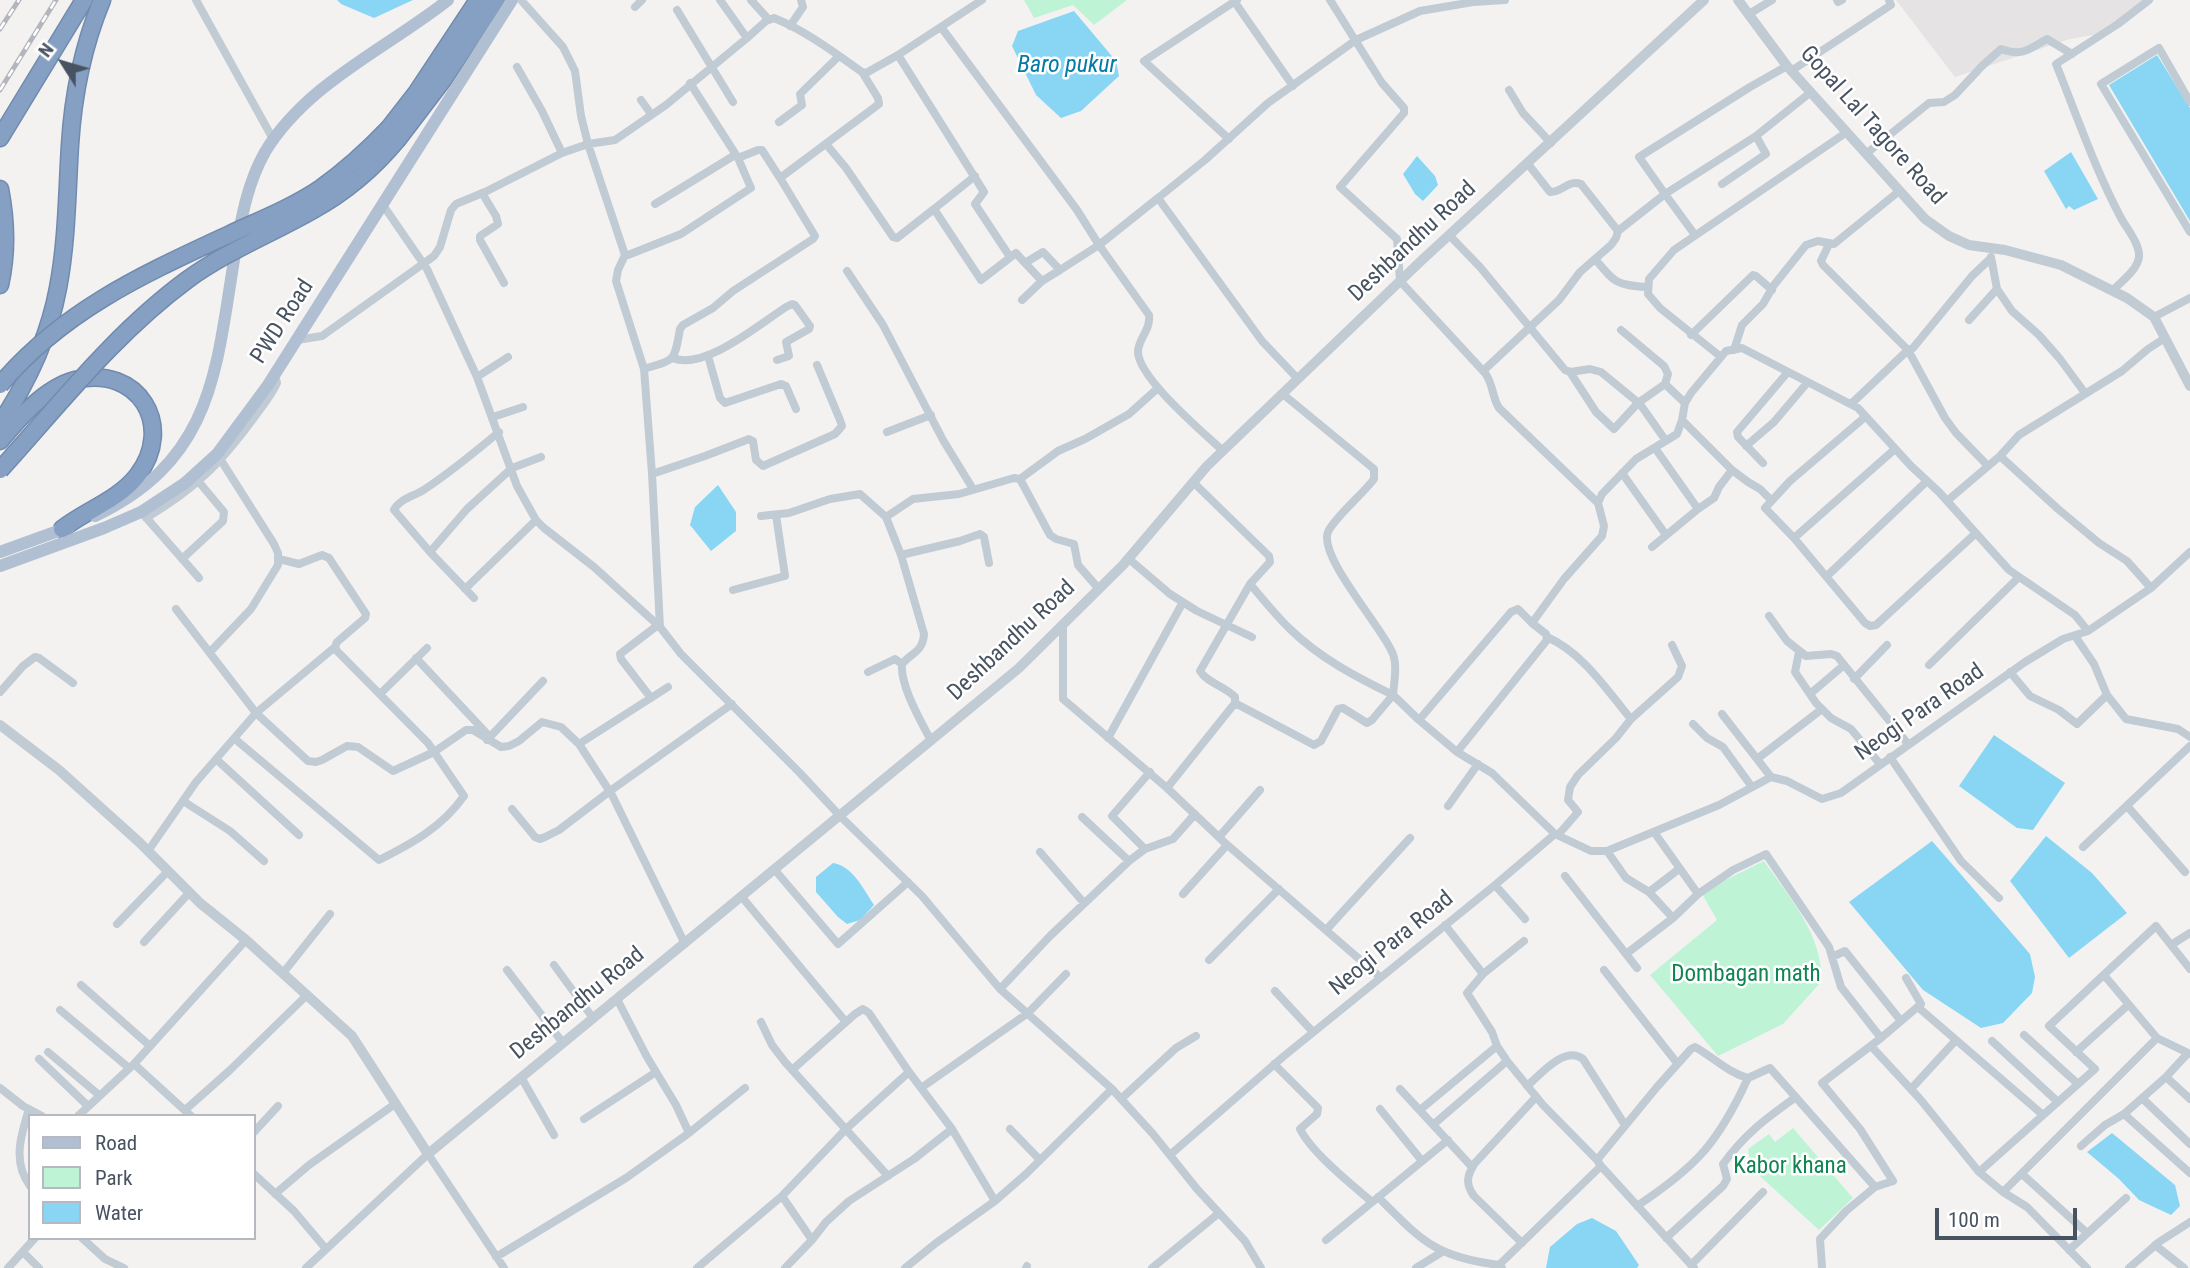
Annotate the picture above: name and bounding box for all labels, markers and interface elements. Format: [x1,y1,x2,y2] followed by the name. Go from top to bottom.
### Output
[28,28,98,98] north arrow
[33,38,59,62] text: N
[1793,41,1951,211] street label: Gopal Lal Tagore Road
[1017,52,1117,80] water label: Baro pukur
[1344,176,1482,308] street label: Deshbandhu Road
[246,275,320,369] street label: PWD Road
[943,575,1081,707] street label: Deshbandhu Road
[1850,658,1990,768] street label: Neogi Para Road
[1325,886,1459,1002] street label: Neogi Para Road
[506,942,650,1066] street label: Deshbandhu Road
[1671,961,1821,989] park label: Dombagan math
[28,1114,256,1240] legend
[95,1131,137,1155] text: Road
[1733,1153,1847,1181] park label: Kabor khana
[95,1166,132,1190] text: Park
[1938,1194,2080,1238] scale bar
[95,1201,143,1225] text: Water
[1948,1208,2000,1232] text: 100 m

